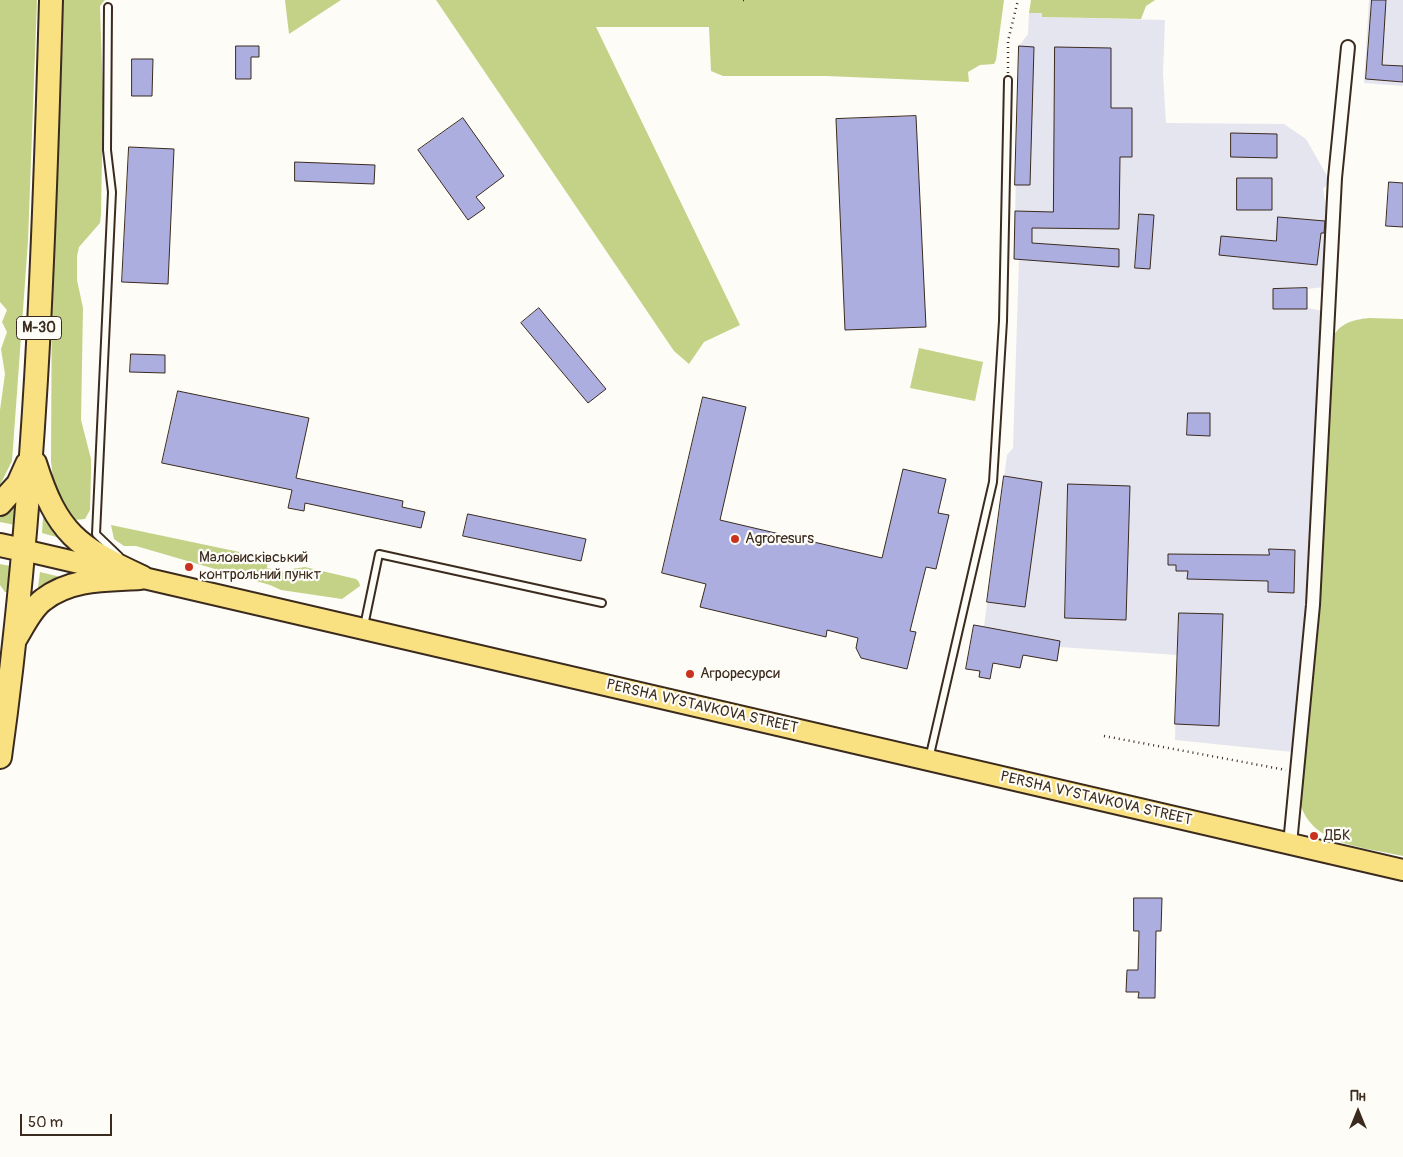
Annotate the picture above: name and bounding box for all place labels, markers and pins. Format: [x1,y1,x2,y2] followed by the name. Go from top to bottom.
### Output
[745,530,814,548] place label: Agroresurs
[729,533,741,545] marker: Agroresurs
[199,549,321,584] place label: Маловисківський контрольний пункт
[183,561,195,573] marker: Маловисківський контрольний пункт
[700,665,780,683] place label: Агроресурси
[684,668,696,680] marker: Агроресурси
[1324,827,1351,845] place label: ДБК
[1308,830,1320,842] marker: ДБК

